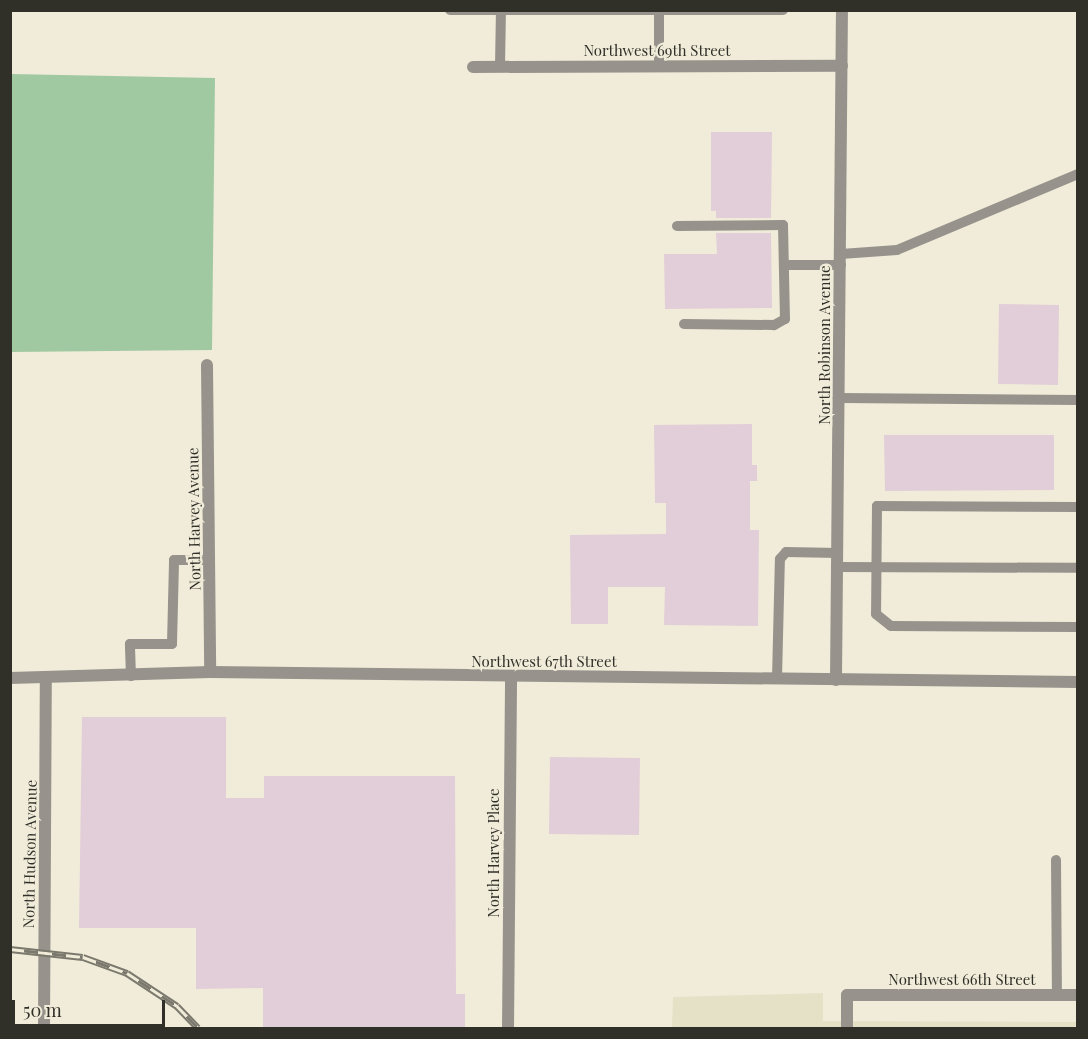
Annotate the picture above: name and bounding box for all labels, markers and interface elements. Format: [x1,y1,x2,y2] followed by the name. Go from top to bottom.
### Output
[583,42,731,60] street label: Northwest 69th Street
[816,265,834,425] street label: North Robinson Avenue
[184,447,204,591] street label: North Harvey Avenue
[471,653,617,671] street label: Northwest 67th Street
[20,779,40,929] street label: North Hudson Avenue
[485,788,503,918] street label: North Harvey Place
[888,971,1036,989] street label: Northwest 66th Street
[15,988,168,1026] scale bar
[23,998,62,1022] text: 50 m

